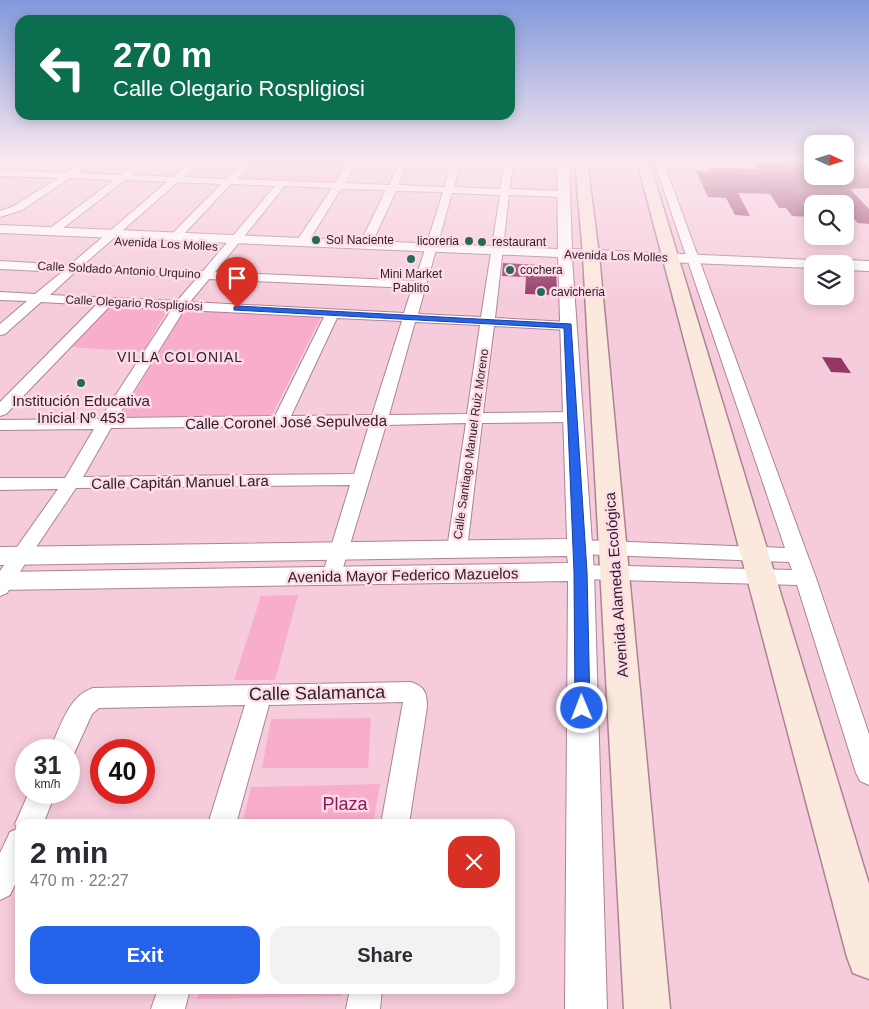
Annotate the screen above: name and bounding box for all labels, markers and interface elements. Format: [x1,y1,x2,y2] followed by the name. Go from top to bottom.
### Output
[30,35,95,100] icon: left
[113,35,212,74] text: 270 m
[113,76,365,101] text: Calle Olegario Rospligiosi
[804,135,854,185] north arrow
[804,135,854,305] map controls
[804,195,854,245] button: search
[326,233,394,247] place label: Sol Naciente
[114,234,218,254] street label: Avenida Los Molles
[310,234,322,246] marker: Sol Naciente
[417,234,459,248] place label: licoreria
[463,235,475,247] marker: licoreria
[492,235,547,249] place label: restaurant
[476,236,488,248] marker: restaurant
[564,247,668,265] street label: Avenida Los Molles
[405,253,417,265] marker: Mini Market Pablito
[804,255,854,305] button: layers
[216,257,258,308] pin
[37,259,201,281] street label: Calle Soldado Antonio Urquino
[520,263,563,277] place label: cochera
[223,264,251,292] icon: arrive
[504,264,516,276] marker: cochera
[380,267,443,295] place label: Mini Market Pablito
[551,285,605,299] place label: cavicheria
[535,286,547,298] marker: cavicheria
[65,292,203,314] street label: Calle Olegario Rospligiosi
[451,348,491,540] street label: Calle Santiago Manuel Ruiz Moreno
[117,349,243,365] district label: VILLA COLONIAL
[75,377,87,389] marker: Institución Educativa Inicial Nº 453
[12,392,150,426] place label: Institución Educativa Inicial Nº 453
[185,412,388,432] street label: Calle Coronel José Sepulveda
[91,472,270,492] street label: Calle Capitán Manuel Lara
[601,491,631,678] street label: Avenida Alameda Ecológica
[288,564,518,586] street label: Avenida Mayor Federico Mazuelos
[555,681,607,733] position arrow
[249,682,386,704] street label: Calle Salamanca
[90,739,155,804] speed limit sign: 40
[34,751,61,779] text: 31
[34,777,61,791] text: km/h
[322,794,369,814] park label: Plaza
[30,836,108,869] text: 2 min
[448,836,500,888] button: close
[30,872,129,889] text: 470 m · 22:27
[30,926,260,984] button: Exit
[270,926,500,984] button: Share

